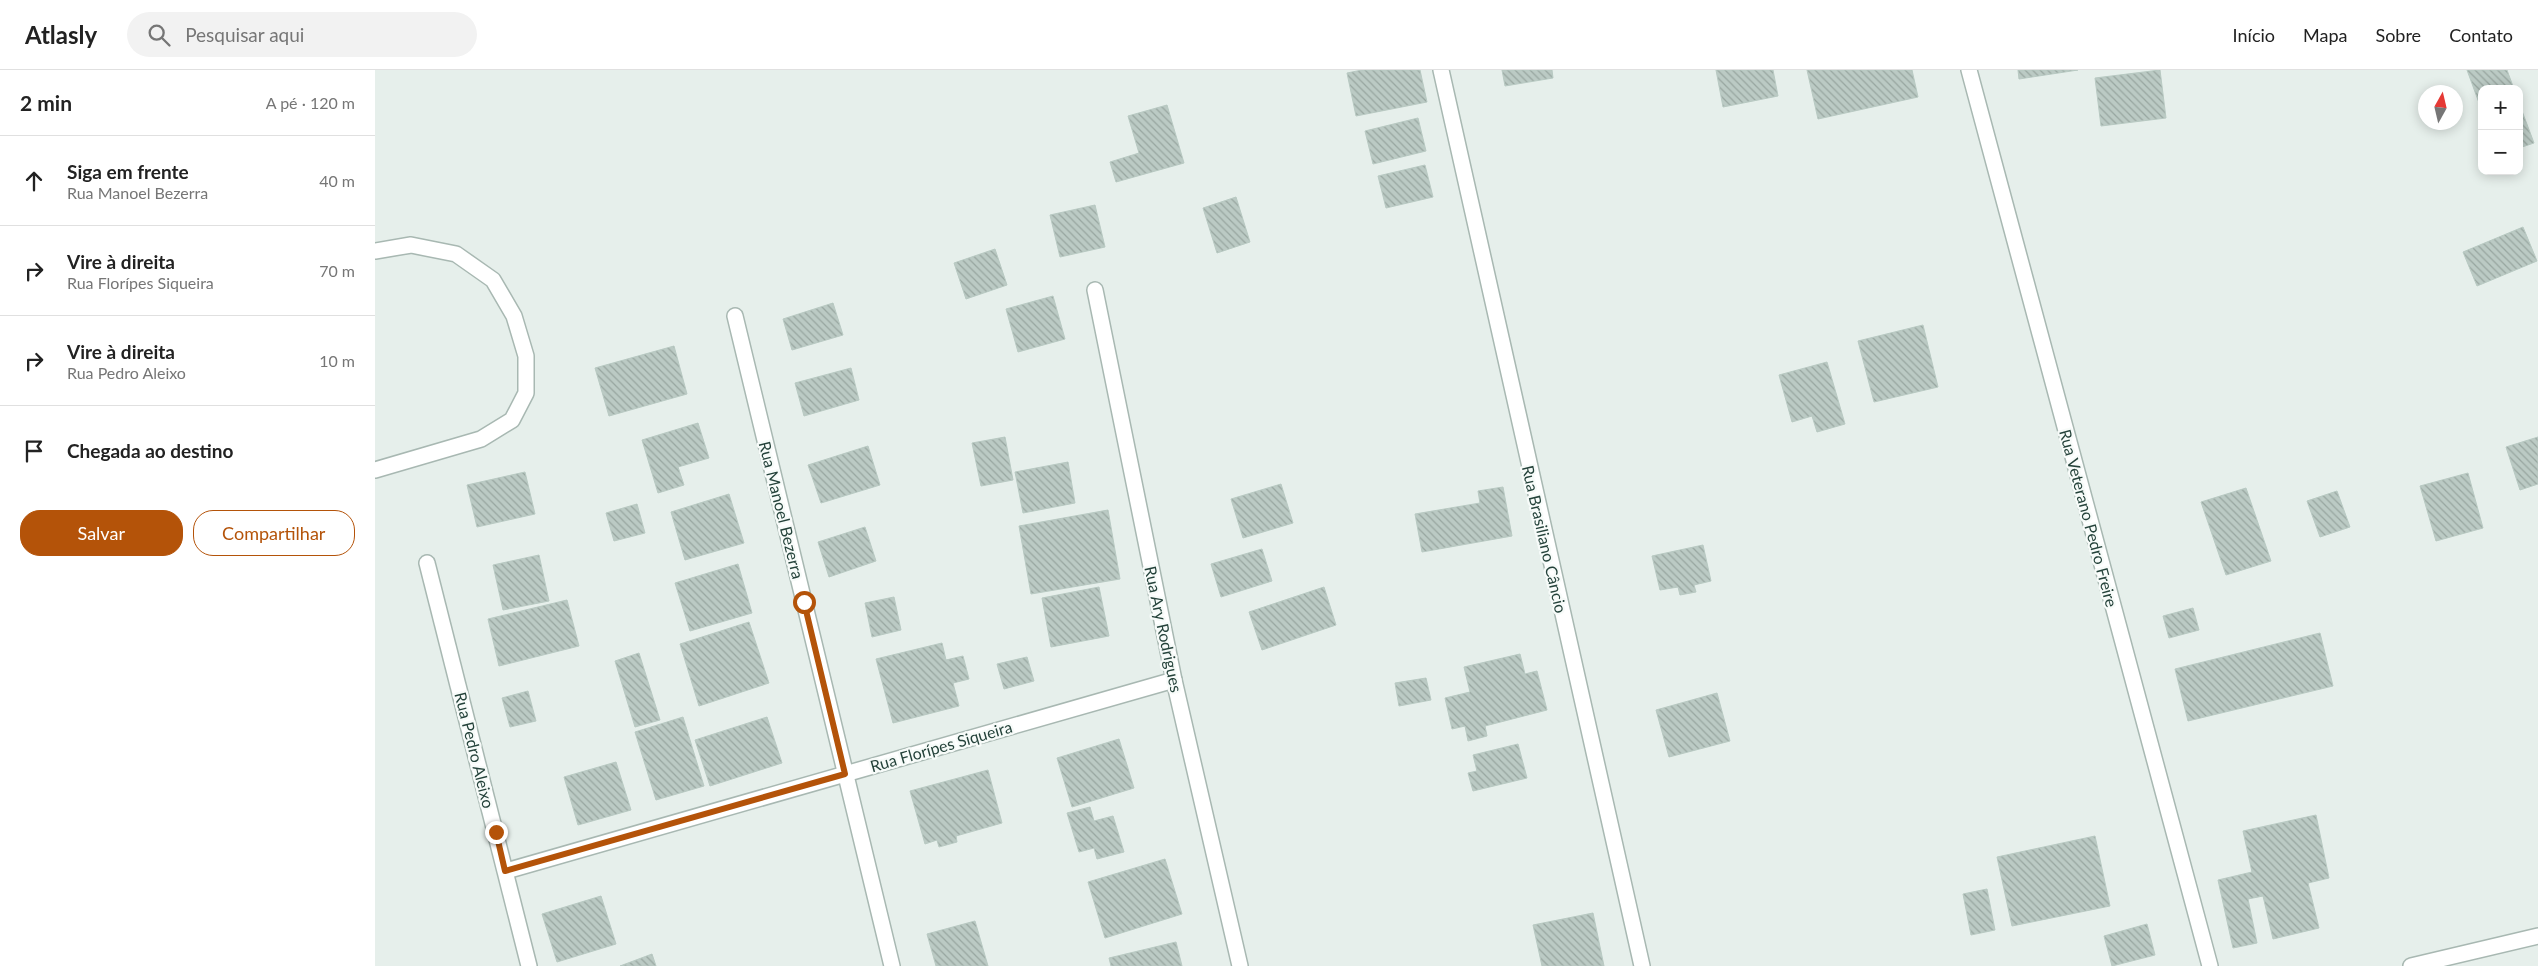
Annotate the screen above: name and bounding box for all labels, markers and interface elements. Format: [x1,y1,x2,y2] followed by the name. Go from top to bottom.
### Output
[127,12,477,57] search box
[25,20,97,49] text: Atlasly
[145,21,173,49] icon: search
[185,23,304,46] text: Pesquisar aqui
[2233,24,2275,46] text: Início
[2303,24,2347,46] text: Mapa
[2375,24,2421,46] text: Sobre
[2449,24,2513,46] text: Contato
[2418,85,2463,130] north arrow
[2478,85,2523,175] map controls
[2478,85,2523,130] button: +
[20,90,72,115] text: 2 min
[266,93,355,112] text: A pé · 120 m
[2478,130,2523,175] button: −
[67,160,189,183] text: Siga em frente
[20,167,48,195] icon: ahead
[319,171,355,190] text: 40 m
[67,183,208,202] text: Rua Manoel Bezerra
[67,250,175,273] text: Vire à direita
[20,257,48,285] icon: right
[319,261,355,280] text: 70 m
[67,273,214,292] text: Rua Florípes Siqueira
[67,340,175,363] text: Vire à direita
[20,347,48,375] icon: right
[319,351,355,370] text: 10 m
[67,363,186,382] text: Rua Pedro Aleixo
[2056,427,2122,609] street label: Rua Veterano Pedro Freire
[20,437,48,465] icon: arrive
[67,439,233,462] text: Chegada ao destino
[756,439,808,581] street label: Rua Manoel Bezerra
[1519,463,1571,615] street label: Rua Brasiliano Câncio
[20,510,183,556] button: Salvar
[193,510,355,556] button: Compartilhar
[1141,564,1187,694] street label: Rua Ary Rodrigues
[793,591,816,614] route start
[451,690,499,810] street label: Rua Pedro Aleixo
[868,717,1014,775] street label: Rua Florípes Siqueira
[485,821,508,844] route end

